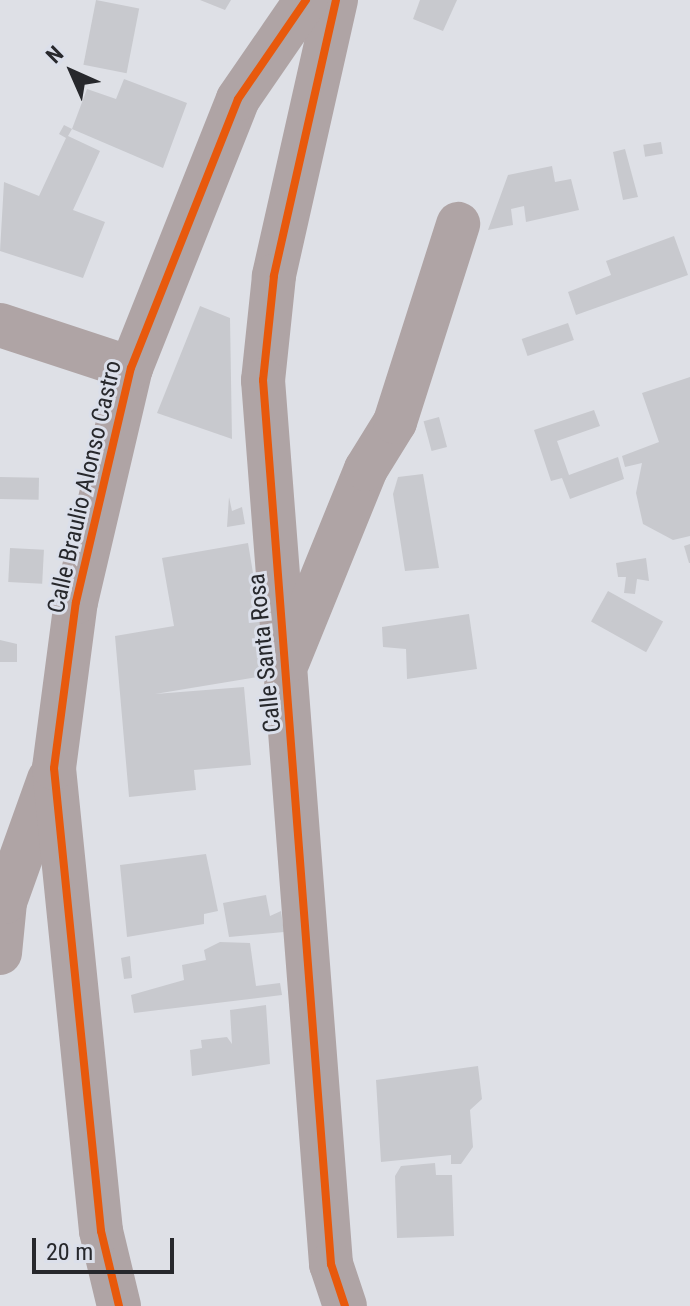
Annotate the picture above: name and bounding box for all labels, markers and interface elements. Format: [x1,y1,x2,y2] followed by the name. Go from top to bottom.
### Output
[32,32,112,112] north arrow
[41,41,68,68] text: N
[42,358,128,616] street label: Calle Braulio Alonso Castro
[242,572,288,734] street label: Calle Santa Rosa
[36,1222,178,1272] scale bar
[46,1238,93,1266] text: 20 m

